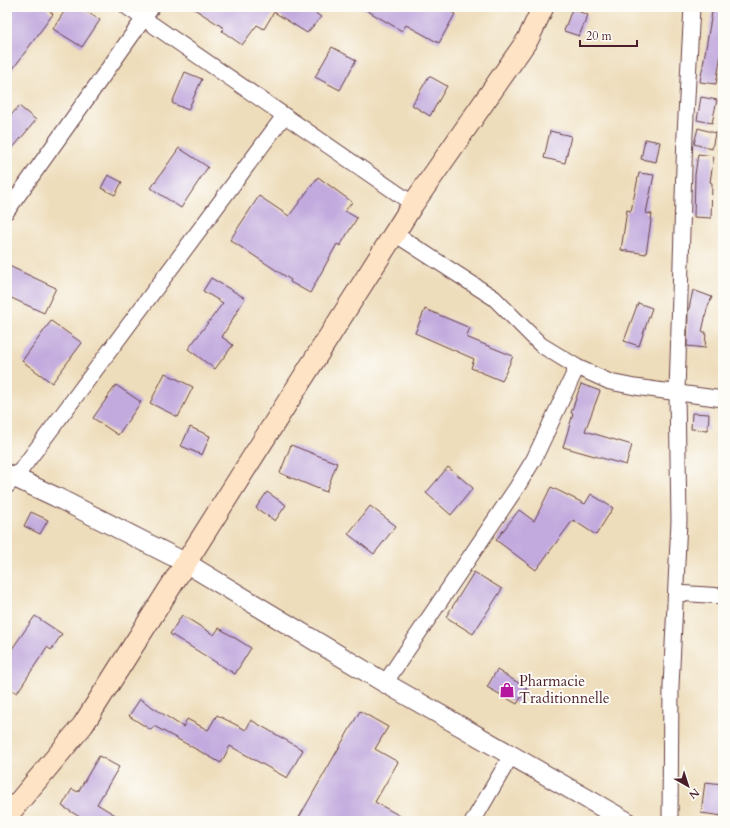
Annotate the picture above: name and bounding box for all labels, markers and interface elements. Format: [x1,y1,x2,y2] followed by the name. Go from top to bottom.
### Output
[580,22,637,48] scale bar
[586,28,613,44] text: 20 m
[519,671,610,708] place label: Pharmacie Traditionnelle
[498,681,516,699] shop icon: Pharmacie Traditionnelle
[668,766,708,806] north arrow
[685,785,702,803] text: N

